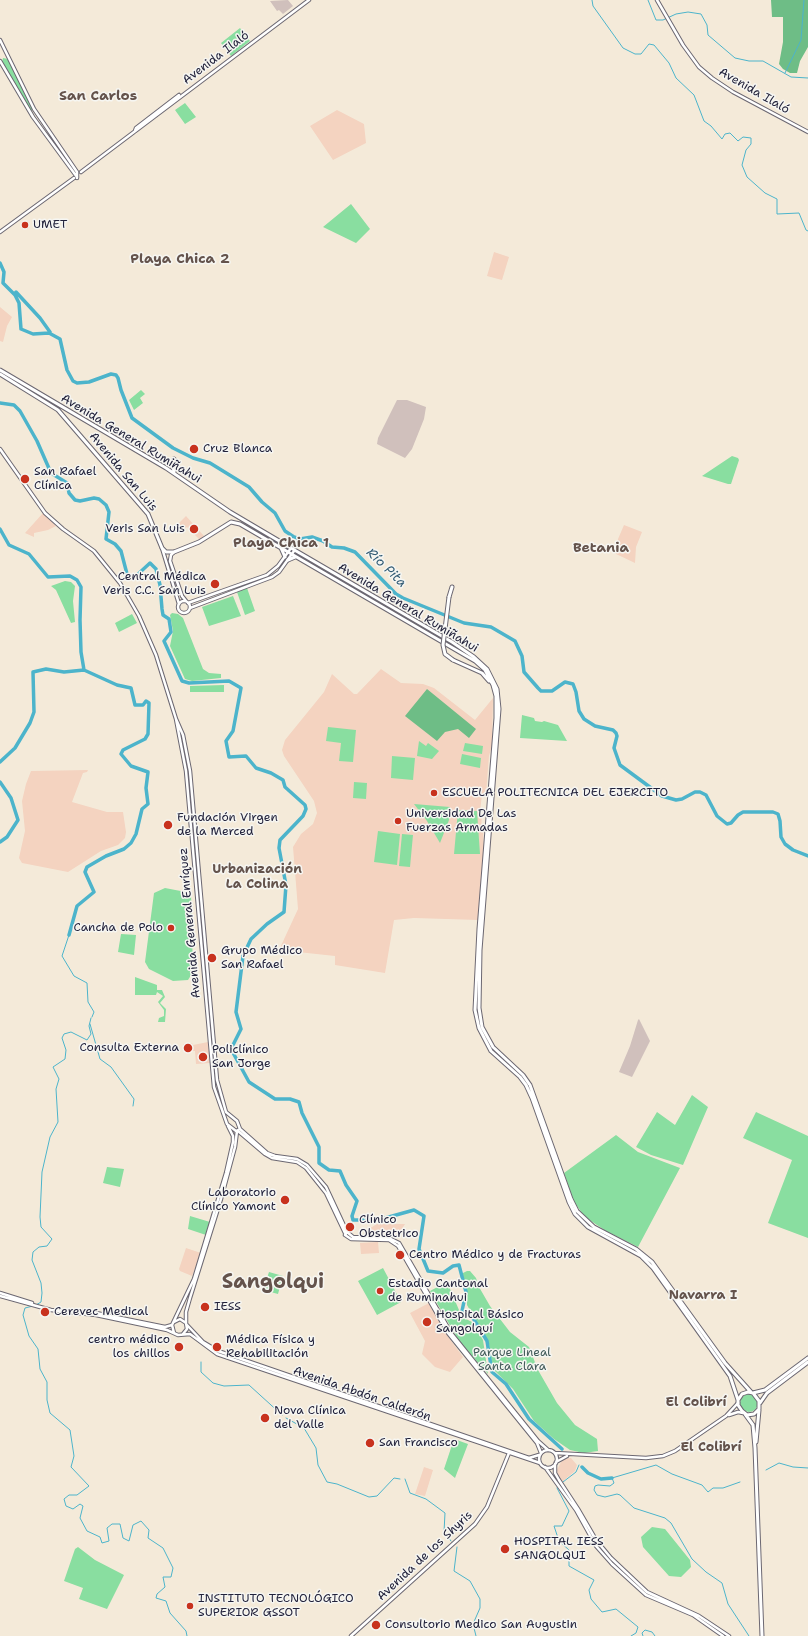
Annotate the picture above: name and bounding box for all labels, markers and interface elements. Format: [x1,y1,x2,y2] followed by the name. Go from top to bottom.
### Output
[180,28,252,88] street label: Avenida Ilaló
[716,65,792,117] street label: Avenida Ilaló
[59,88,137,104] district label: San Carlos
[33,218,67,232] place label: UMET
[20,220,30,230] marker: UMET
[130,251,230,267] district label: Playa Chica 2
[58,391,204,487] street label: Avenida General Rumiñahui
[86,430,160,514] street label: Avenida San Luis
[203,442,272,456] place label: Cruz Blanca
[188,443,200,455] marker: Cruz Blanca
[34,465,96,493] place label: San Rafael Clínica
[19,473,31,485] marker: San Rafael Clínica
[105,522,185,536] place label: Veris San Luis
[188,523,200,535] marker: Veris San Luis
[233,535,329,551] district label: Playa Chica 1
[573,540,629,556] district label: Betania
[363,545,409,591] water label: Río Pita
[335,560,481,656] street label: Avenida General Rumiñahui
[103,570,206,598] place label: Central Médica Veris C.C. San Luis
[209,578,221,590] marker: Central Médica Veris C.C. San Luis
[442,786,668,800] place label: ESCUELA POLITECNICA DEL EJERCITO
[429,788,439,798] marker: ESCUELA POLITECNICA DEL EJERCITO
[406,807,517,835] place label: Universidad De Las Fuerzas Armadas
[177,811,278,839] place label: Fundación Virgen de la Merced
[393,816,403,826] marker: Universidad De Las Fuerzas Armadas
[162,819,174,831] marker: Fundación Virgen de la Merced
[176,847,204,999] street label: Avenida General Enríquez
[212,862,302,893] district label: Urbanización La Colina
[73,921,163,935] place label: Cancha de Polo
[166,923,176,933] marker: Cancha de Polo
[221,944,302,972] place label: Grupo Médico San Rafael
[206,952,218,964] marker: Grupo Médico San Rafael
[79,1041,179,1055] place label: Consulta Externa
[182,1042,194,1054] marker: Consulta Externa
[212,1043,271,1071] place label: Policlínico San Jorge
[197,1051,209,1063] marker: Policlínico San Jorge
[191,1186,276,1214] place label: Laboratorio Clínico Yamont
[279,1194,291,1206] marker: Laboratorio Clínico Yamont
[359,1213,419,1241] place label: Clínico Obstetrico
[344,1221,356,1233] marker: Clínico Obstetrico
[409,1248,581,1262] place label: Centro Médico y de Fracturas
[394,1249,406,1261] marker: Centro Médico y de Fracturas
[222,1271,324,1295] district label: Sangolqui
[388,1277,488,1305] place label: Estadio Cantonal de Ruminahui
[375,1286,385,1296] marker: Estadio Cantonal de Ruminahui
[669,1288,737,1304] district label: Navarra I
[214,1300,241,1314] place label: IESS
[199,1301,211,1313] marker: IESS
[54,1305,148,1319] place label: Cerevec Medical
[39,1306,51,1318] marker: Cerevec Medical
[436,1308,524,1336] place label: Hospital Básico Sangolquí
[421,1316,433,1328] marker: Hospital Básico Sangolquí
[88,1333,170,1361] place label: centro médico los chillos
[226,1333,315,1361] place label: Médica Física y Rehabilitación
[173,1341,185,1353] marker: centro médico los chillos
[211,1341,223,1353] marker: Médica Física y Rehabilitación
[473,1346,551,1374] park label: Parque Lineal Santa Clara
[291,1364,433,1424] street label: Avenida Abdón Calderón
[666,1395,726,1411] district label: El Colibrí
[274,1404,346,1432] place label: Nova Clínica del Valle
[259,1412,271,1424] marker: Nova Clínica del Valle
[379,1436,458,1450] place label: San Francisco
[364,1437,376,1449] marker: San Francisco
[681,1440,741,1456] district label: El Colibrí
[374,1508,476,1604] street label: Avenida de los Shyris
[514,1535,604,1563] place label: HOSPITAL IESS SANGOLQUI
[499,1543,511,1555] marker: HOSPITAL IESS SANGOLQUI
[198,1592,354,1620] place label: INSTITUTO TECNOLÓGICO SUPERIOR GSSOT
[185,1601,195,1611] marker: INSTITUTO TECNOLÓGICO SUPERIOR GSSOT
[385,1618,577,1632] place label: Consultorio Medico San Augustin
[370,1619,382,1631] marker: Consultorio Medico San Augustin

